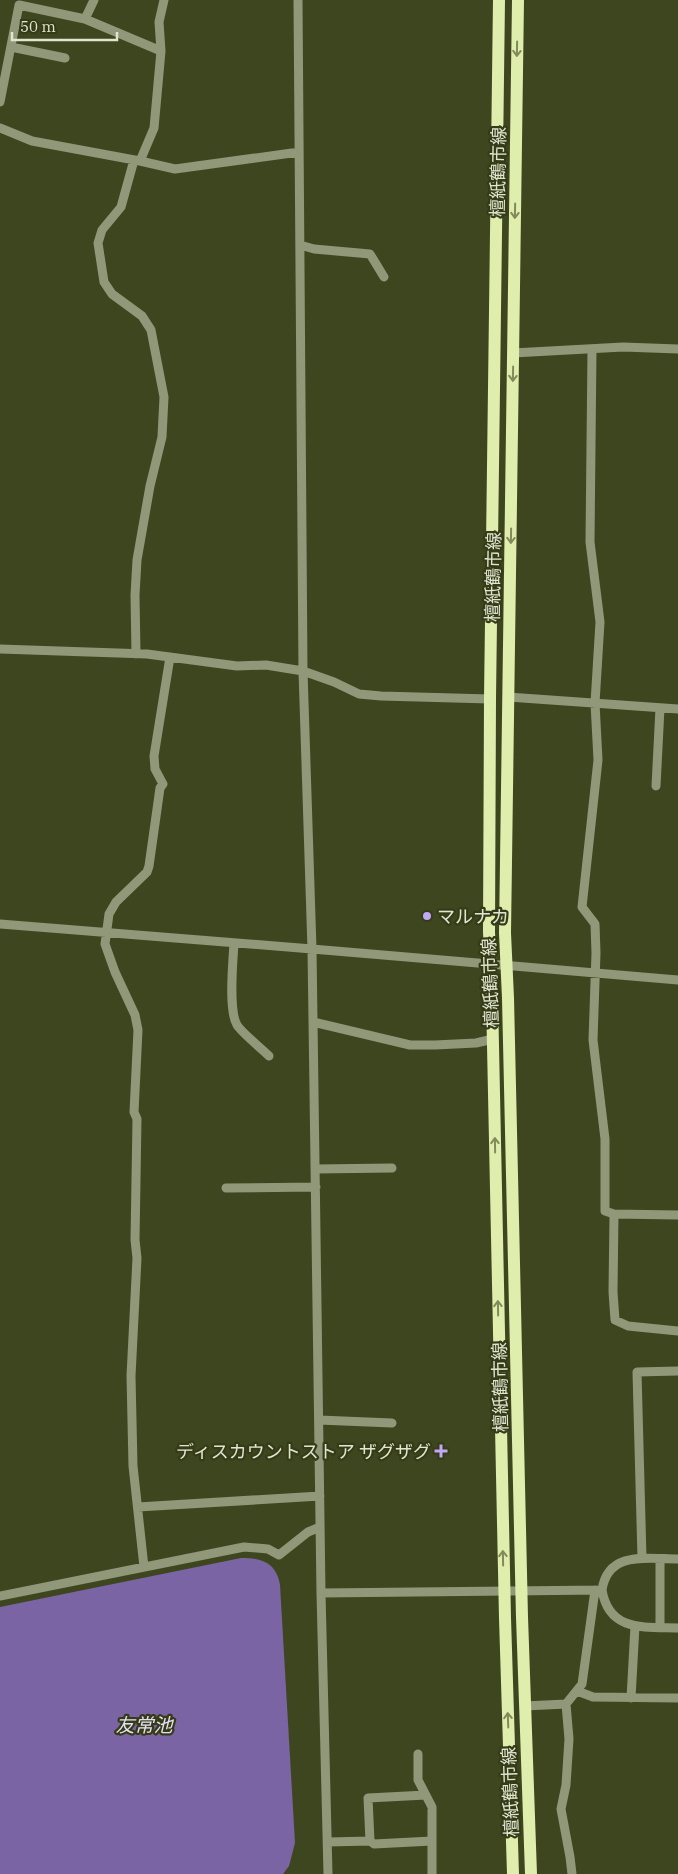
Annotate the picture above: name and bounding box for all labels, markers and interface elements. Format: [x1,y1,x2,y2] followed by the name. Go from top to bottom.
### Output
[12,10,118,42] scale bar
[20,17,56,36] text: 50 m
[512,40,522,56] one-way arrow
[486,127,510,217] street label: 檀紙鶴市線
[510,202,520,219] one-way arrow
[508,365,518,381] one-way arrow
[506,528,516,544] one-way arrow
[481,532,505,622] street label: 檀紙鶴市線
[437,905,509,928] place label: マルナカ
[421,910,433,922] marker: マルナカ
[477,938,503,1028] street label: 檀紙鶴市線
[490,1138,500,1154] one-way arrow
[493,1300,503,1316] one-way arrow
[488,1342,512,1432] street label: 檀紙鶴市線
[176,1440,431,1463] place label: ディスカウントストア ザグザグ
[435,1445,447,1457] marker: ディスカウントストア ザグザグ
[499,1550,508,1566] one-way arrow
[115,1713,174,1737] water label: 友常池
[503,1713,512,1729] one-way arrow
[497,1747,523,1837] street label: 檀紙鶴市線

